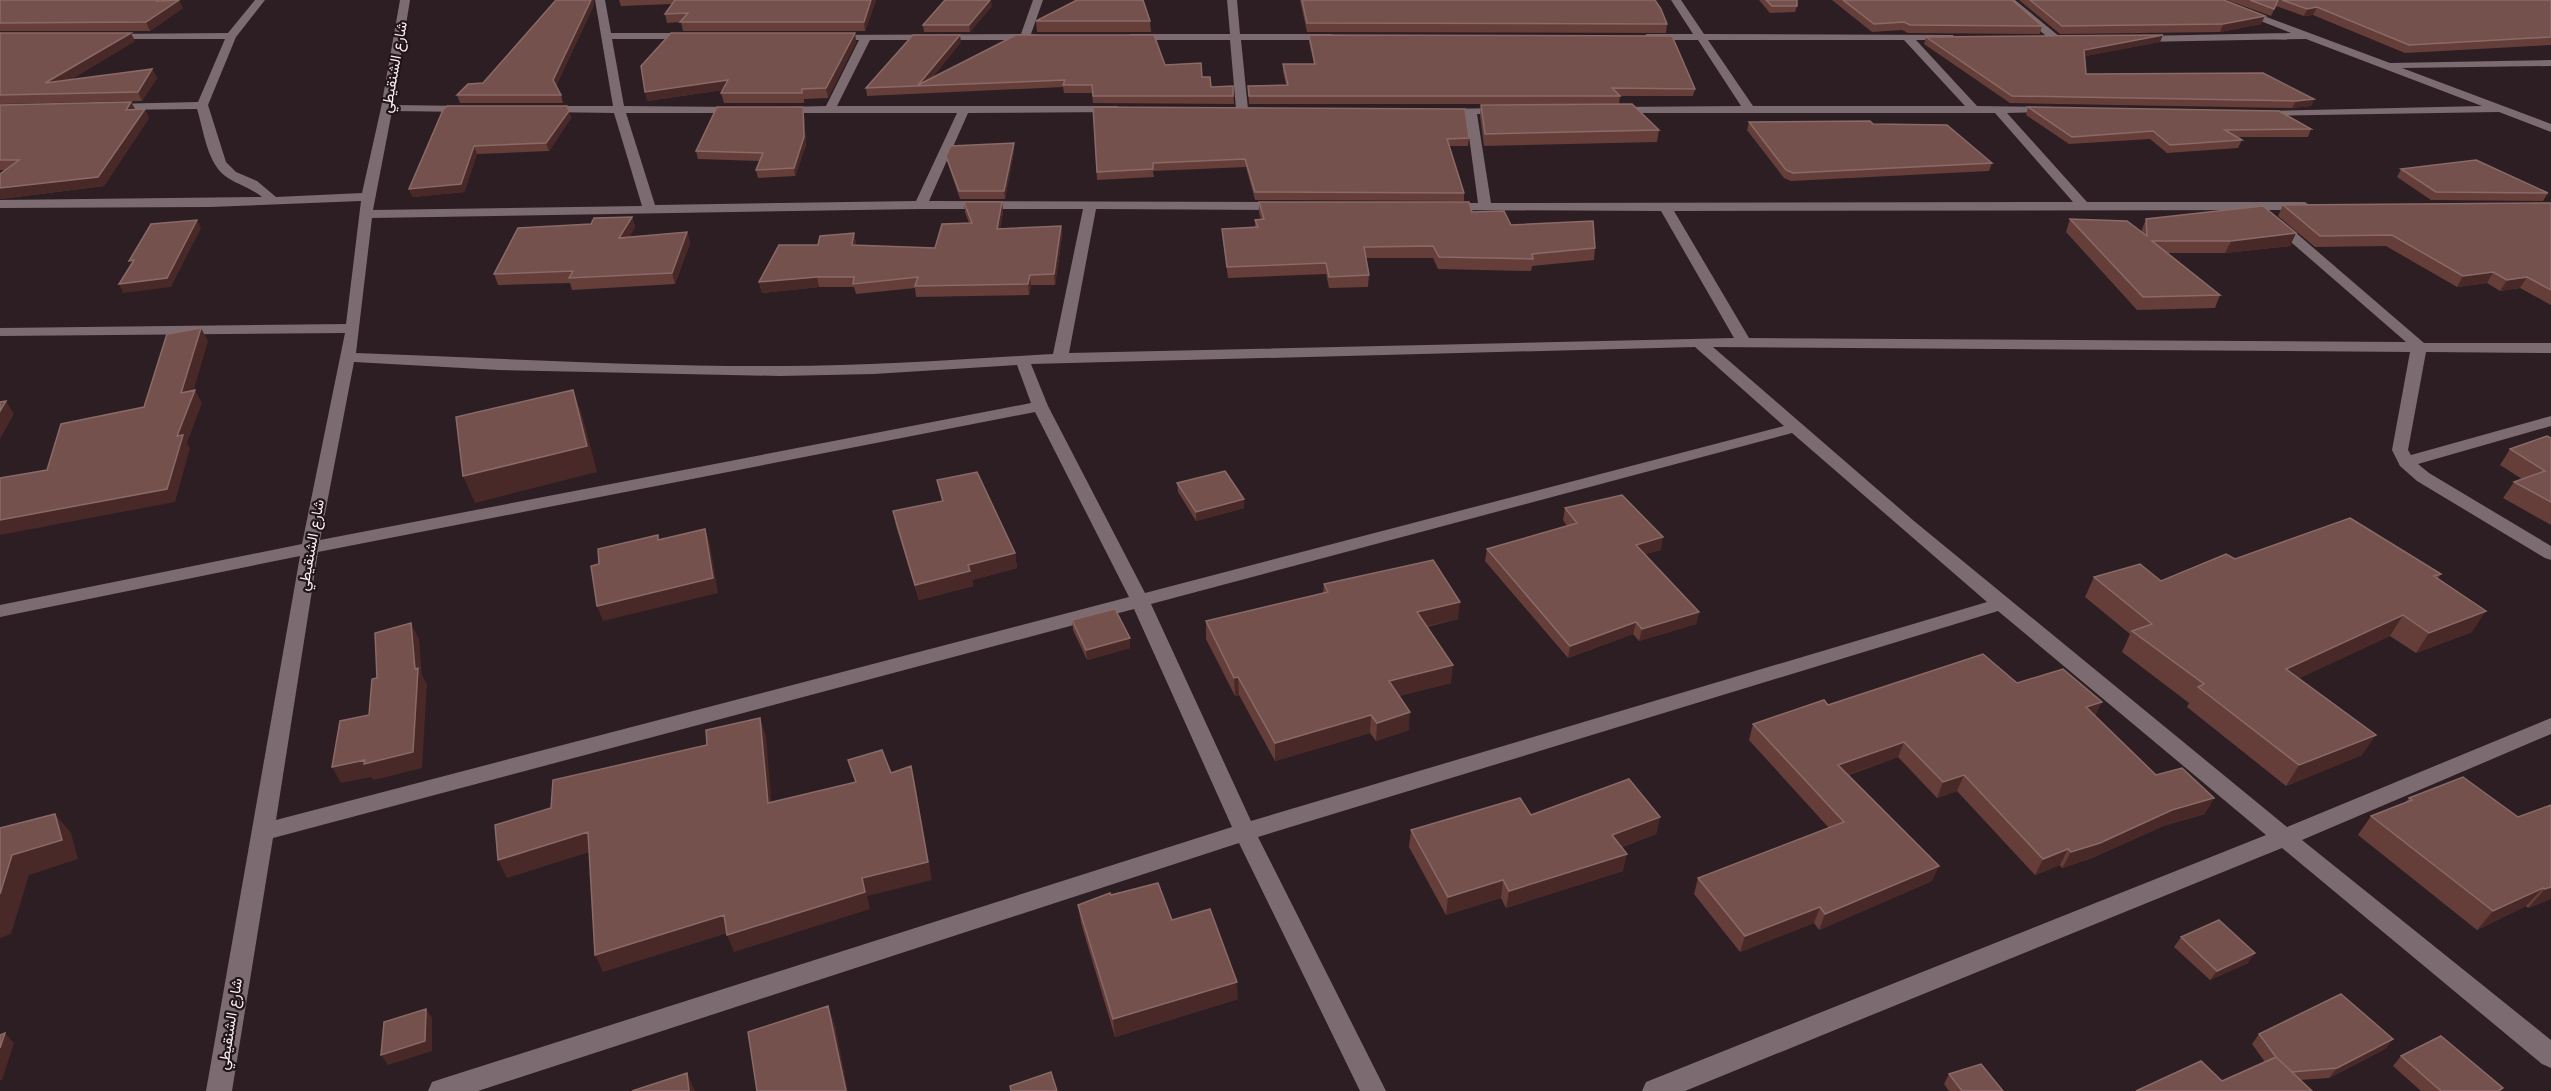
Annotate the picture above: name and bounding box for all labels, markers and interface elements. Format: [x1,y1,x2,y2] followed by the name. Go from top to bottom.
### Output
[377,20,415,115] street label: شارع الشنقيطي
[294,498,332,593] street label: شارع الشنقيطي
[214,977,250,1072] street label: شارع الشنقيطي

